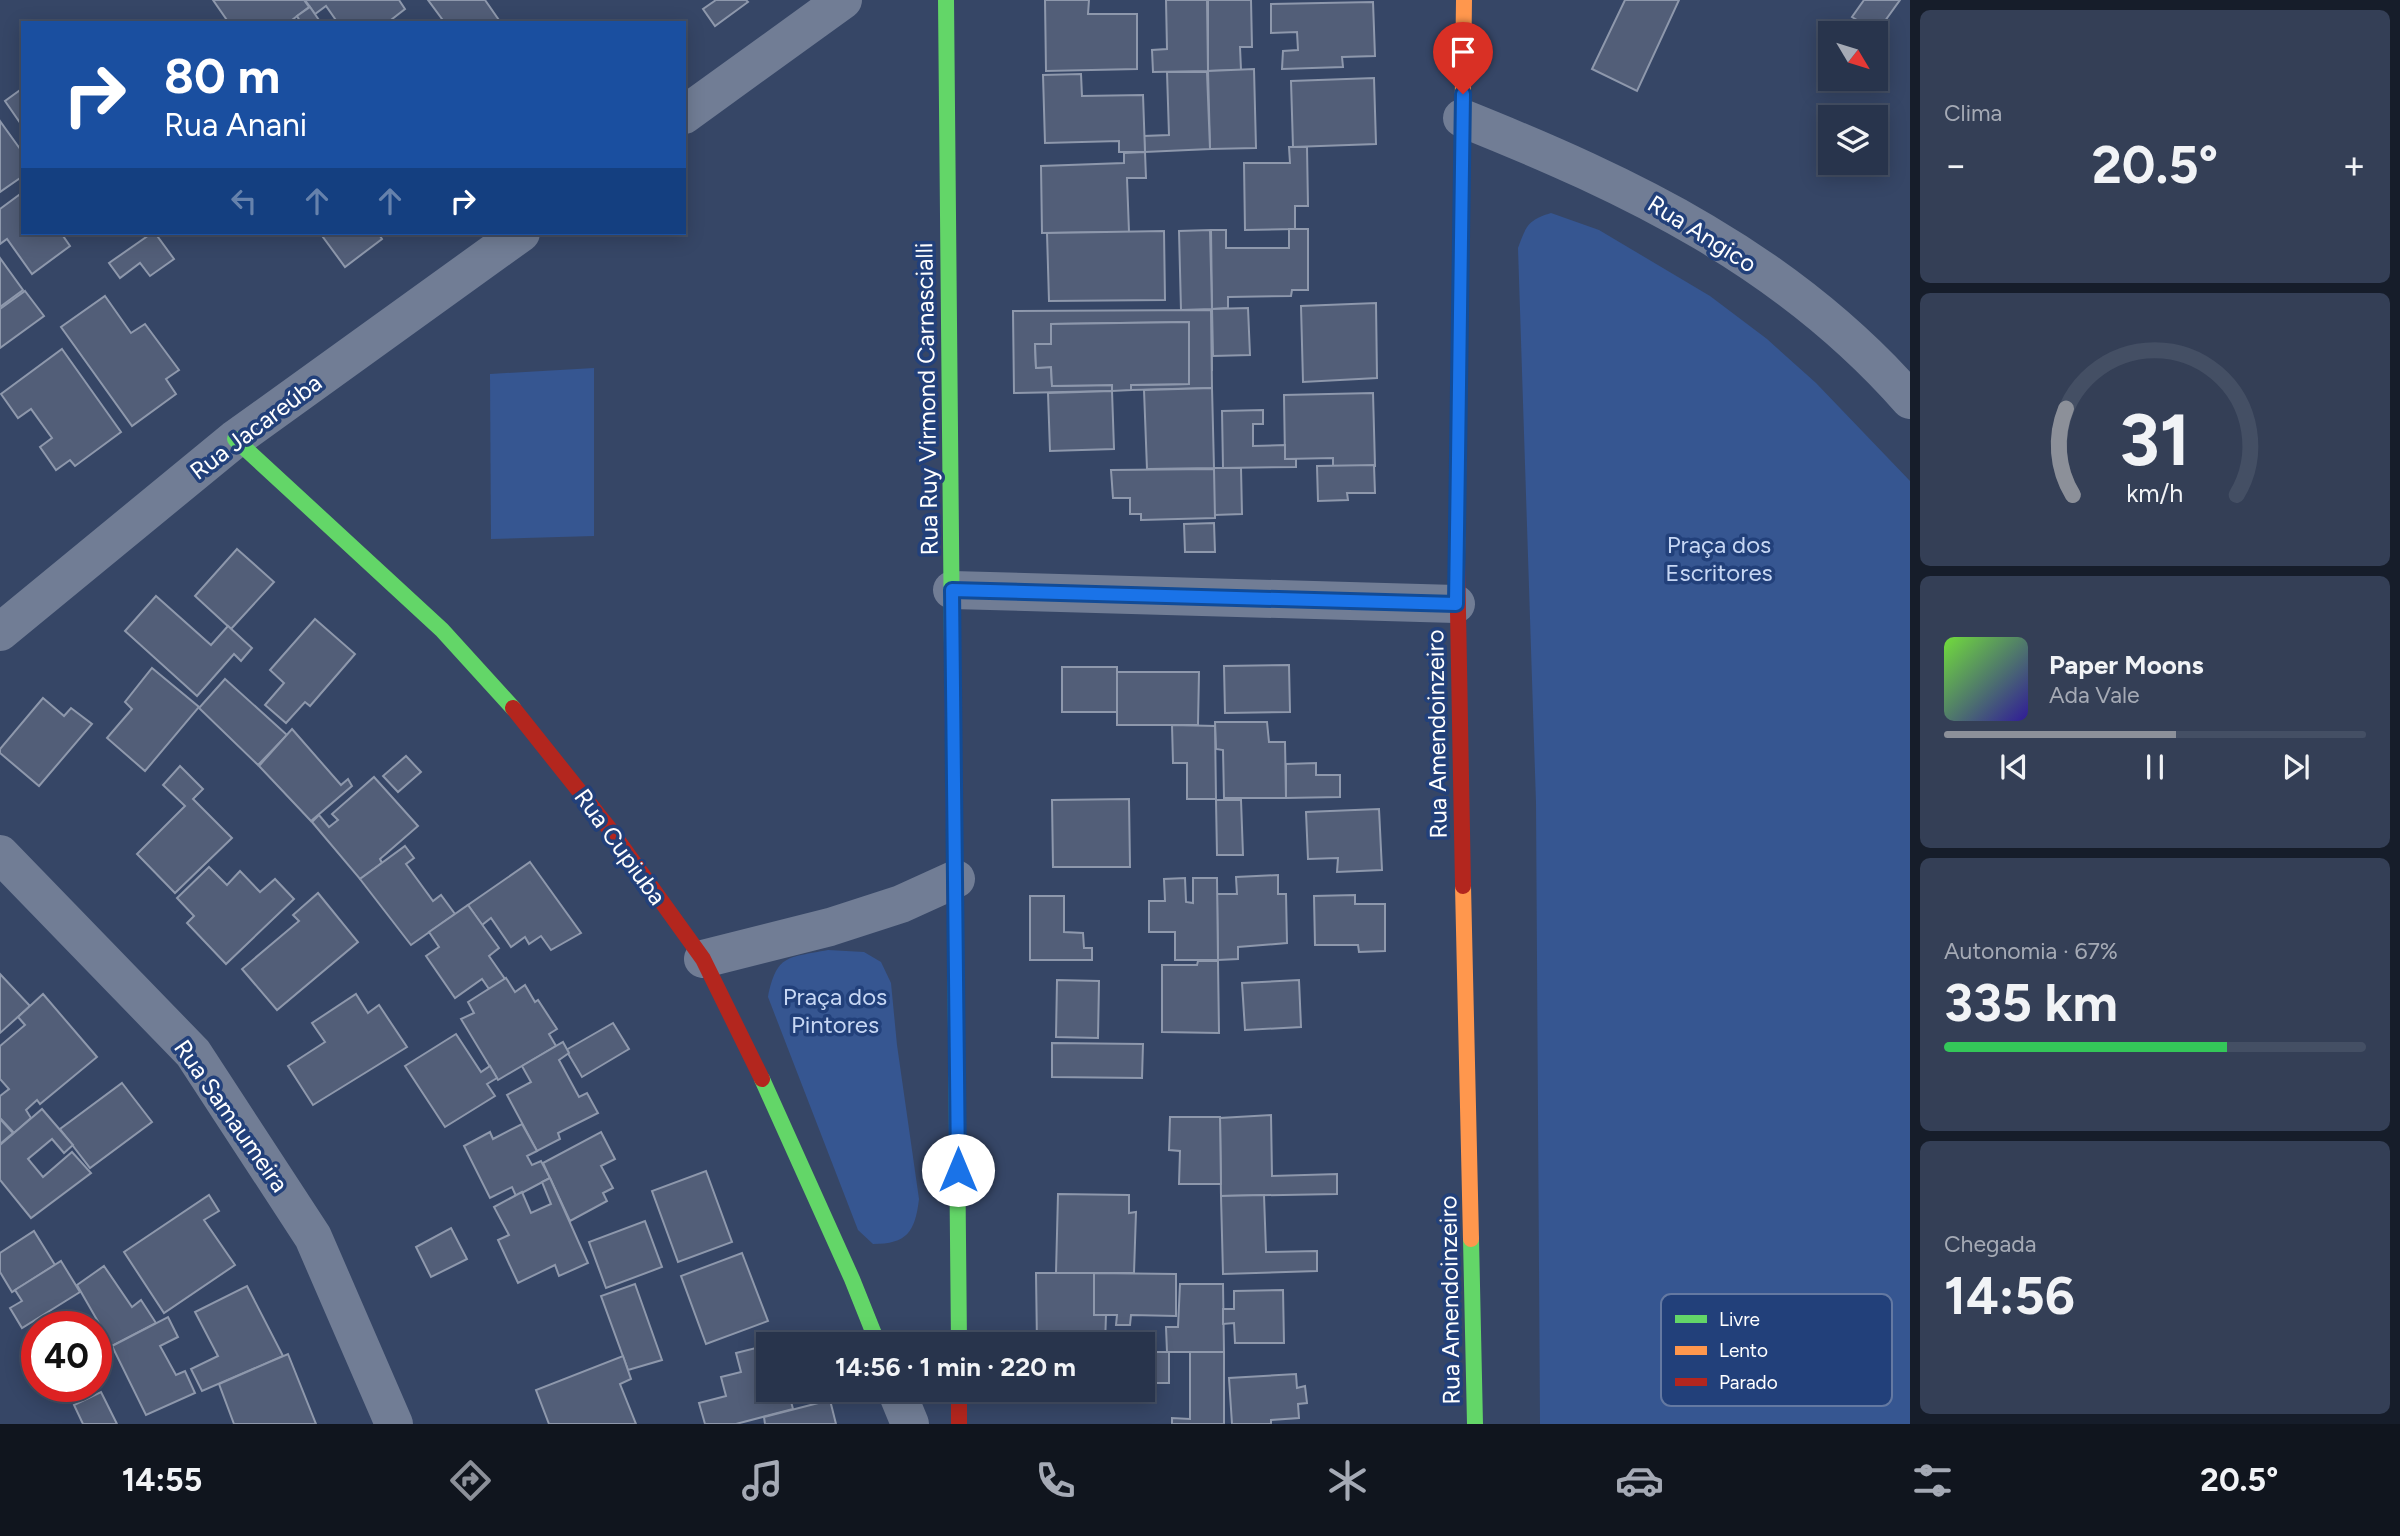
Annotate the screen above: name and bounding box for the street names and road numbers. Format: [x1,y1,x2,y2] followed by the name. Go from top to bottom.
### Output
[1643,189,1762,278] street label: Rua Angico
[909,242,944,556] street label: Rua Ruy Virmond Carnascialli
[184,368,327,486] street label: Rua Jacareúba
[1420,629,1453,839] street label: Rua Amendoinzeiro
[568,783,672,911] street label: Rua Cupiuba
[168,1034,295,1197] street label: Rua Samaumeira
[1433,1195,1466,1405] street label: Rua Amendoinzeiro

